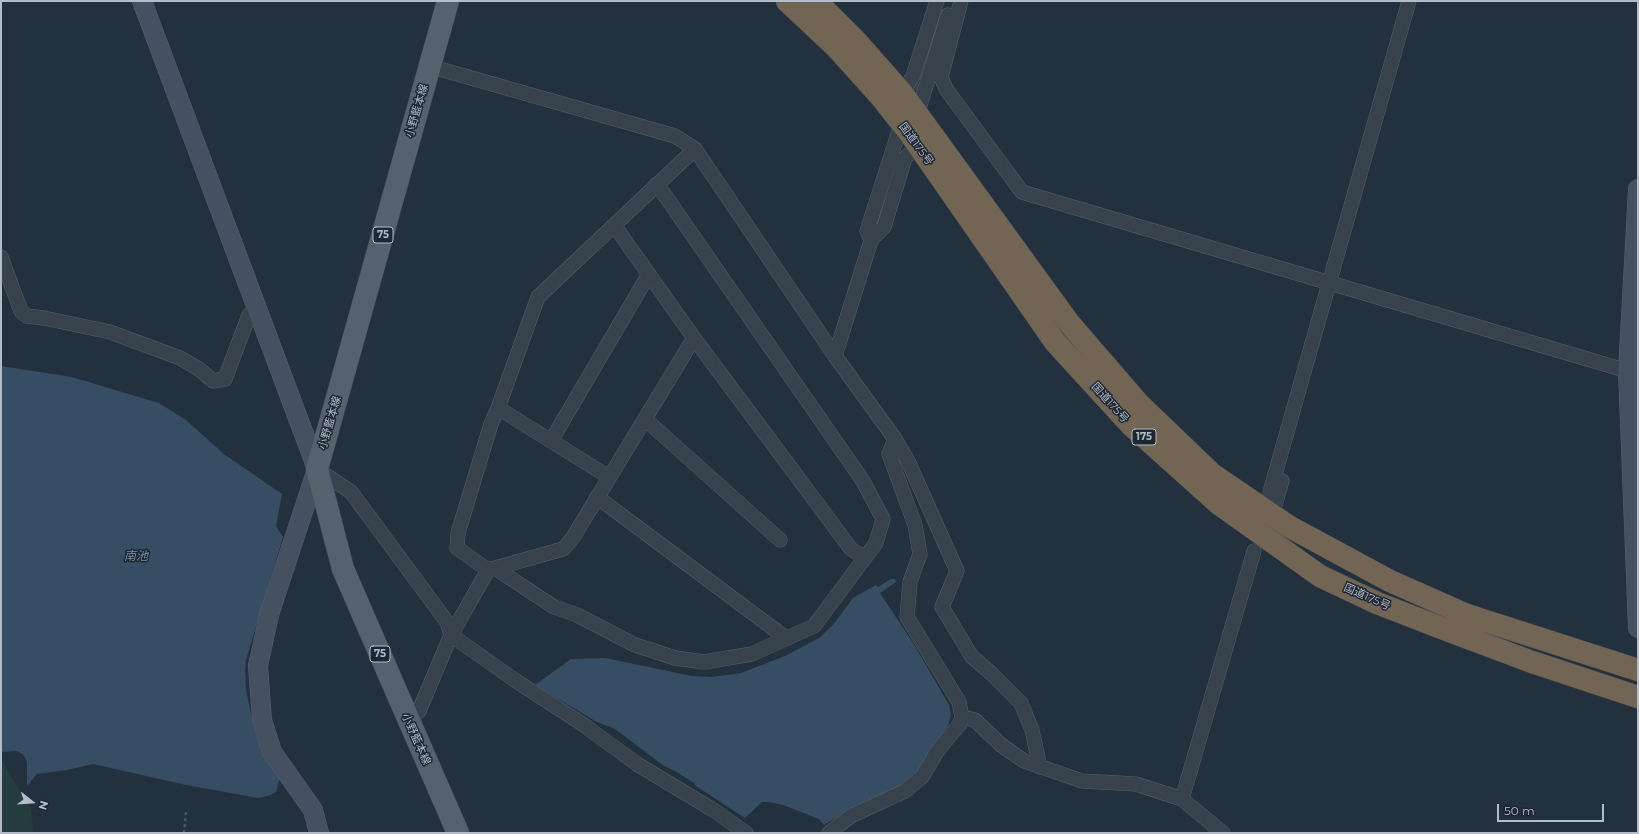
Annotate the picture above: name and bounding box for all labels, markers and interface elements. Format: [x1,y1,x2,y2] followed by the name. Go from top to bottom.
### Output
[403,83,431,139] street label: 小野藍本線
[896,120,936,168] street label: 国道175号
[373,227,393,243] road number: 75
[1089,380,1131,426] street label: 国道175号
[316,395,344,451] street label: 小野藍本線
[1132,429,1156,445] road number: 175
[124,549,148,563] water label: 南池
[1342,581,1392,613] street label: 国道175号
[370,646,390,662] road number: 75
[399,711,433,767] street label: 小野藍本線
[12,782,52,822] north arrow
[1499,796,1606,822] scale bar
[35,799,51,812] text: N
[1504,803,1535,818] text: 50 m

